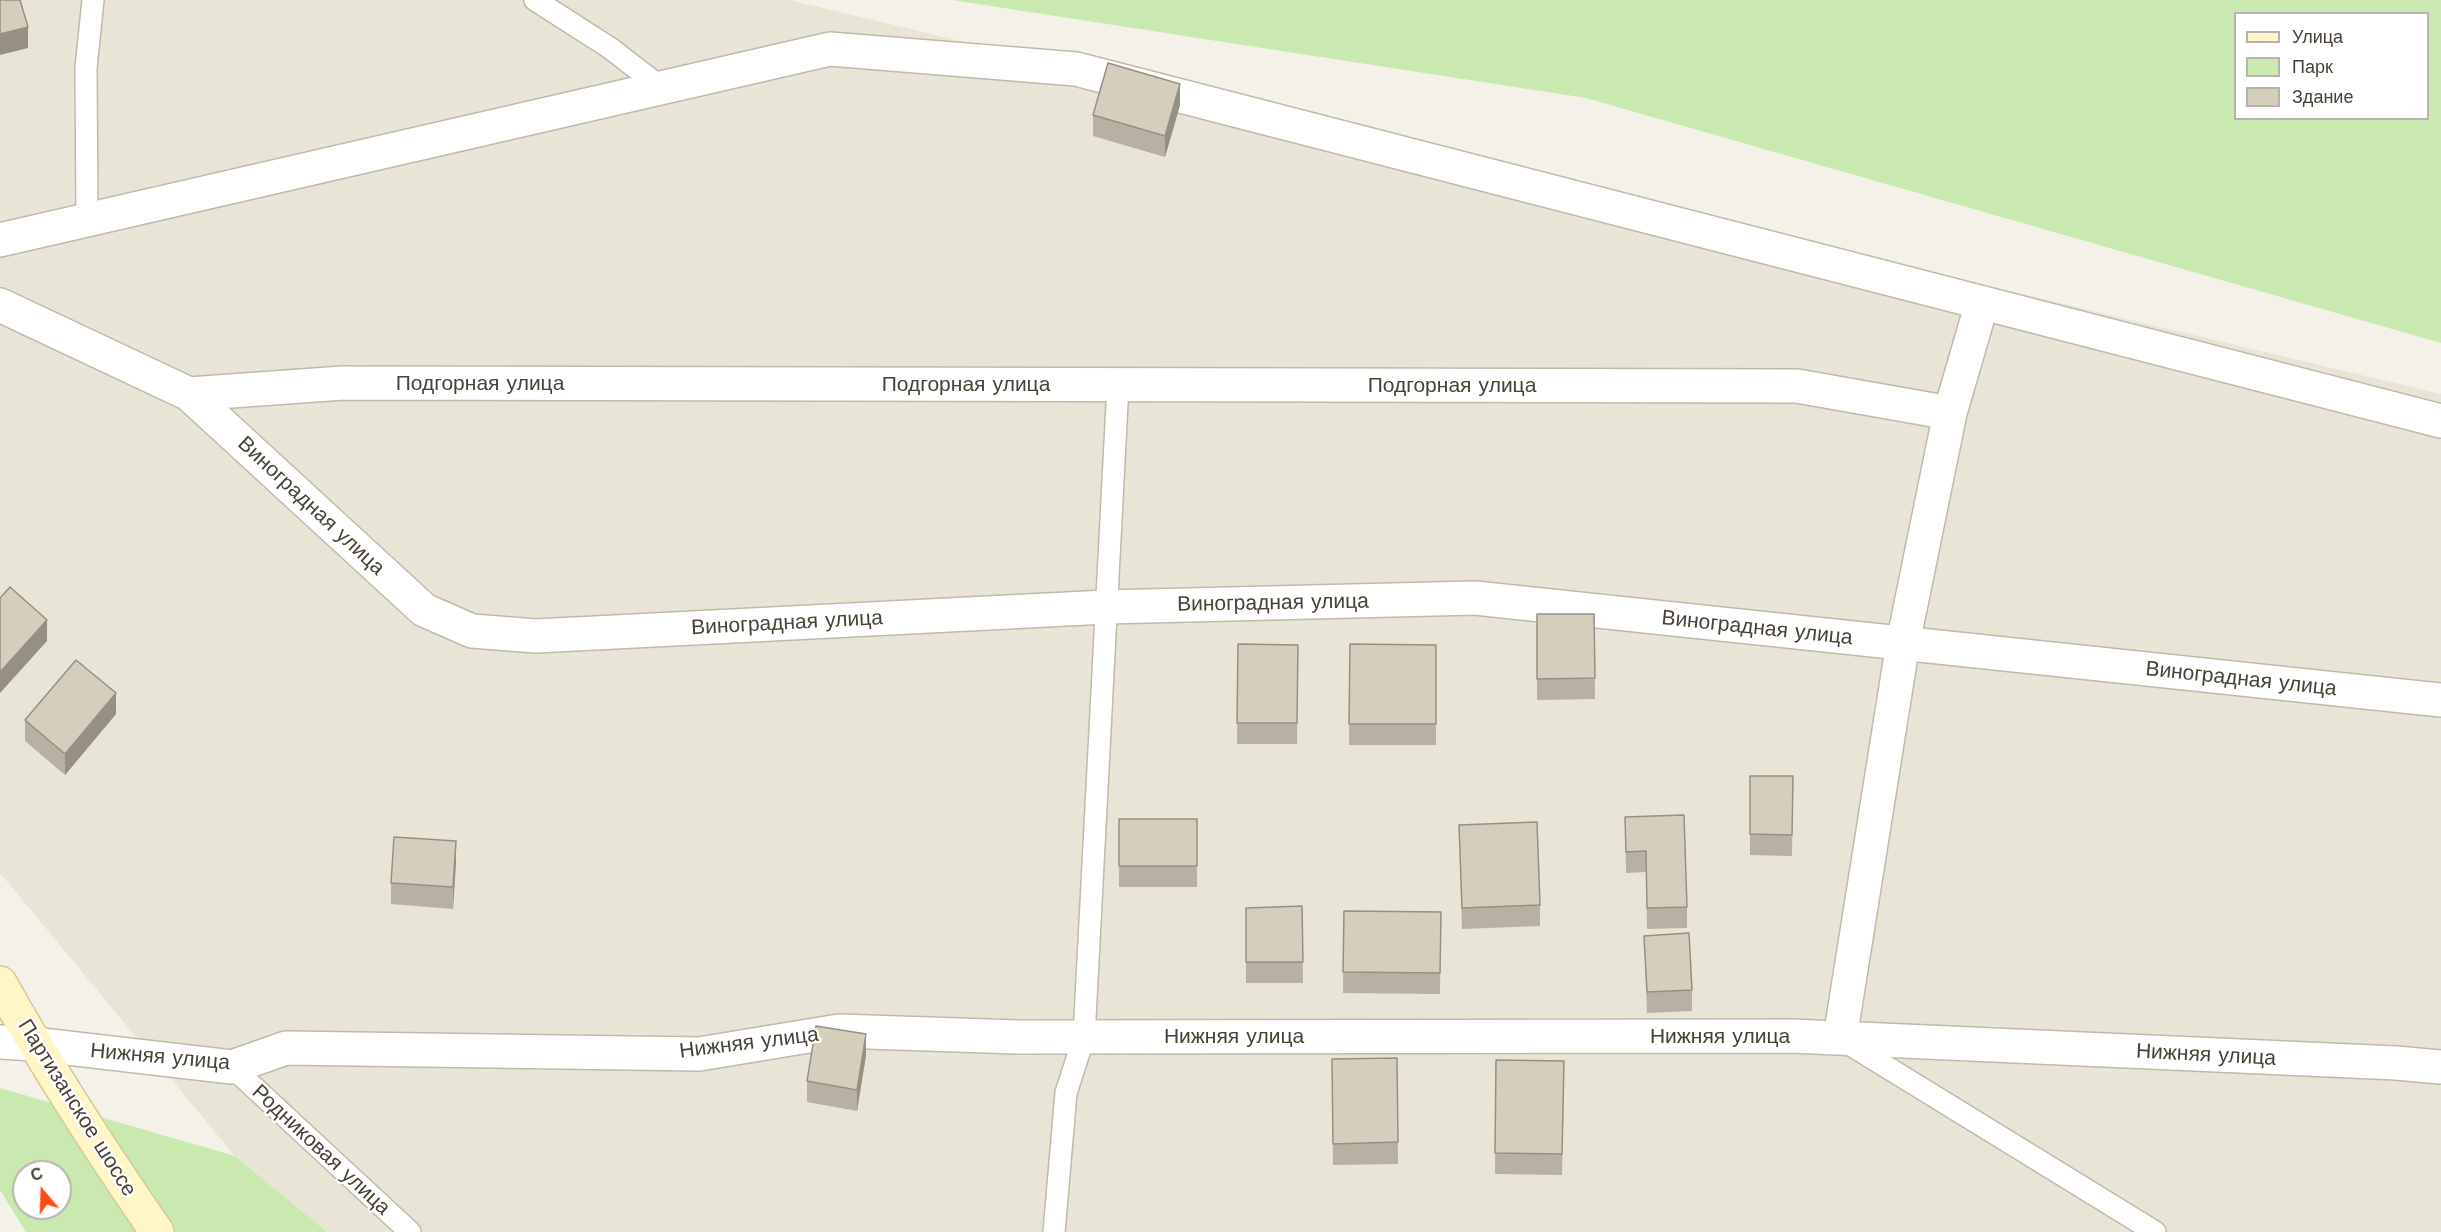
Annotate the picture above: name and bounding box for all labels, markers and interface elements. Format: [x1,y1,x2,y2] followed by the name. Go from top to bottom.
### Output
[2234,12,2429,120] legend
[2292,26,2343,47] text: Улица
[2292,56,2333,77] text: Парк
[2292,86,2353,107] text: Здание
[396,371,564,397] street label: Подгорная улица
[882,372,1050,398] street label: Подгорная улица
[1368,373,1536,399] street label: Подгорная улица
[232,431,390,581] street label: Виноградная улица
[1177,589,1369,617] street label: Виноградная улица
[691,605,883,641] street label: Виноградная улица
[1660,605,1854,651] street label: Виноградная улица
[2144,656,2338,702] street label: Виноградная улица
[12,1015,142,1201] street label: Партизанское шоссе
[678,1022,820,1064] street label: Нижняя улица
[1164,1024,1304,1050] street label: Нижняя улица
[1650,1024,1790,1050] street label: Нижняя улица
[89,1038,231,1076] street label: Нижняя улица
[2135,1039,2277,1071] street label: Нижняя улица
[247,1079,395,1221] street label: Родниковая улица
[12,1160,72,1220] north arrow
[28,1164,45,1185] text: С

